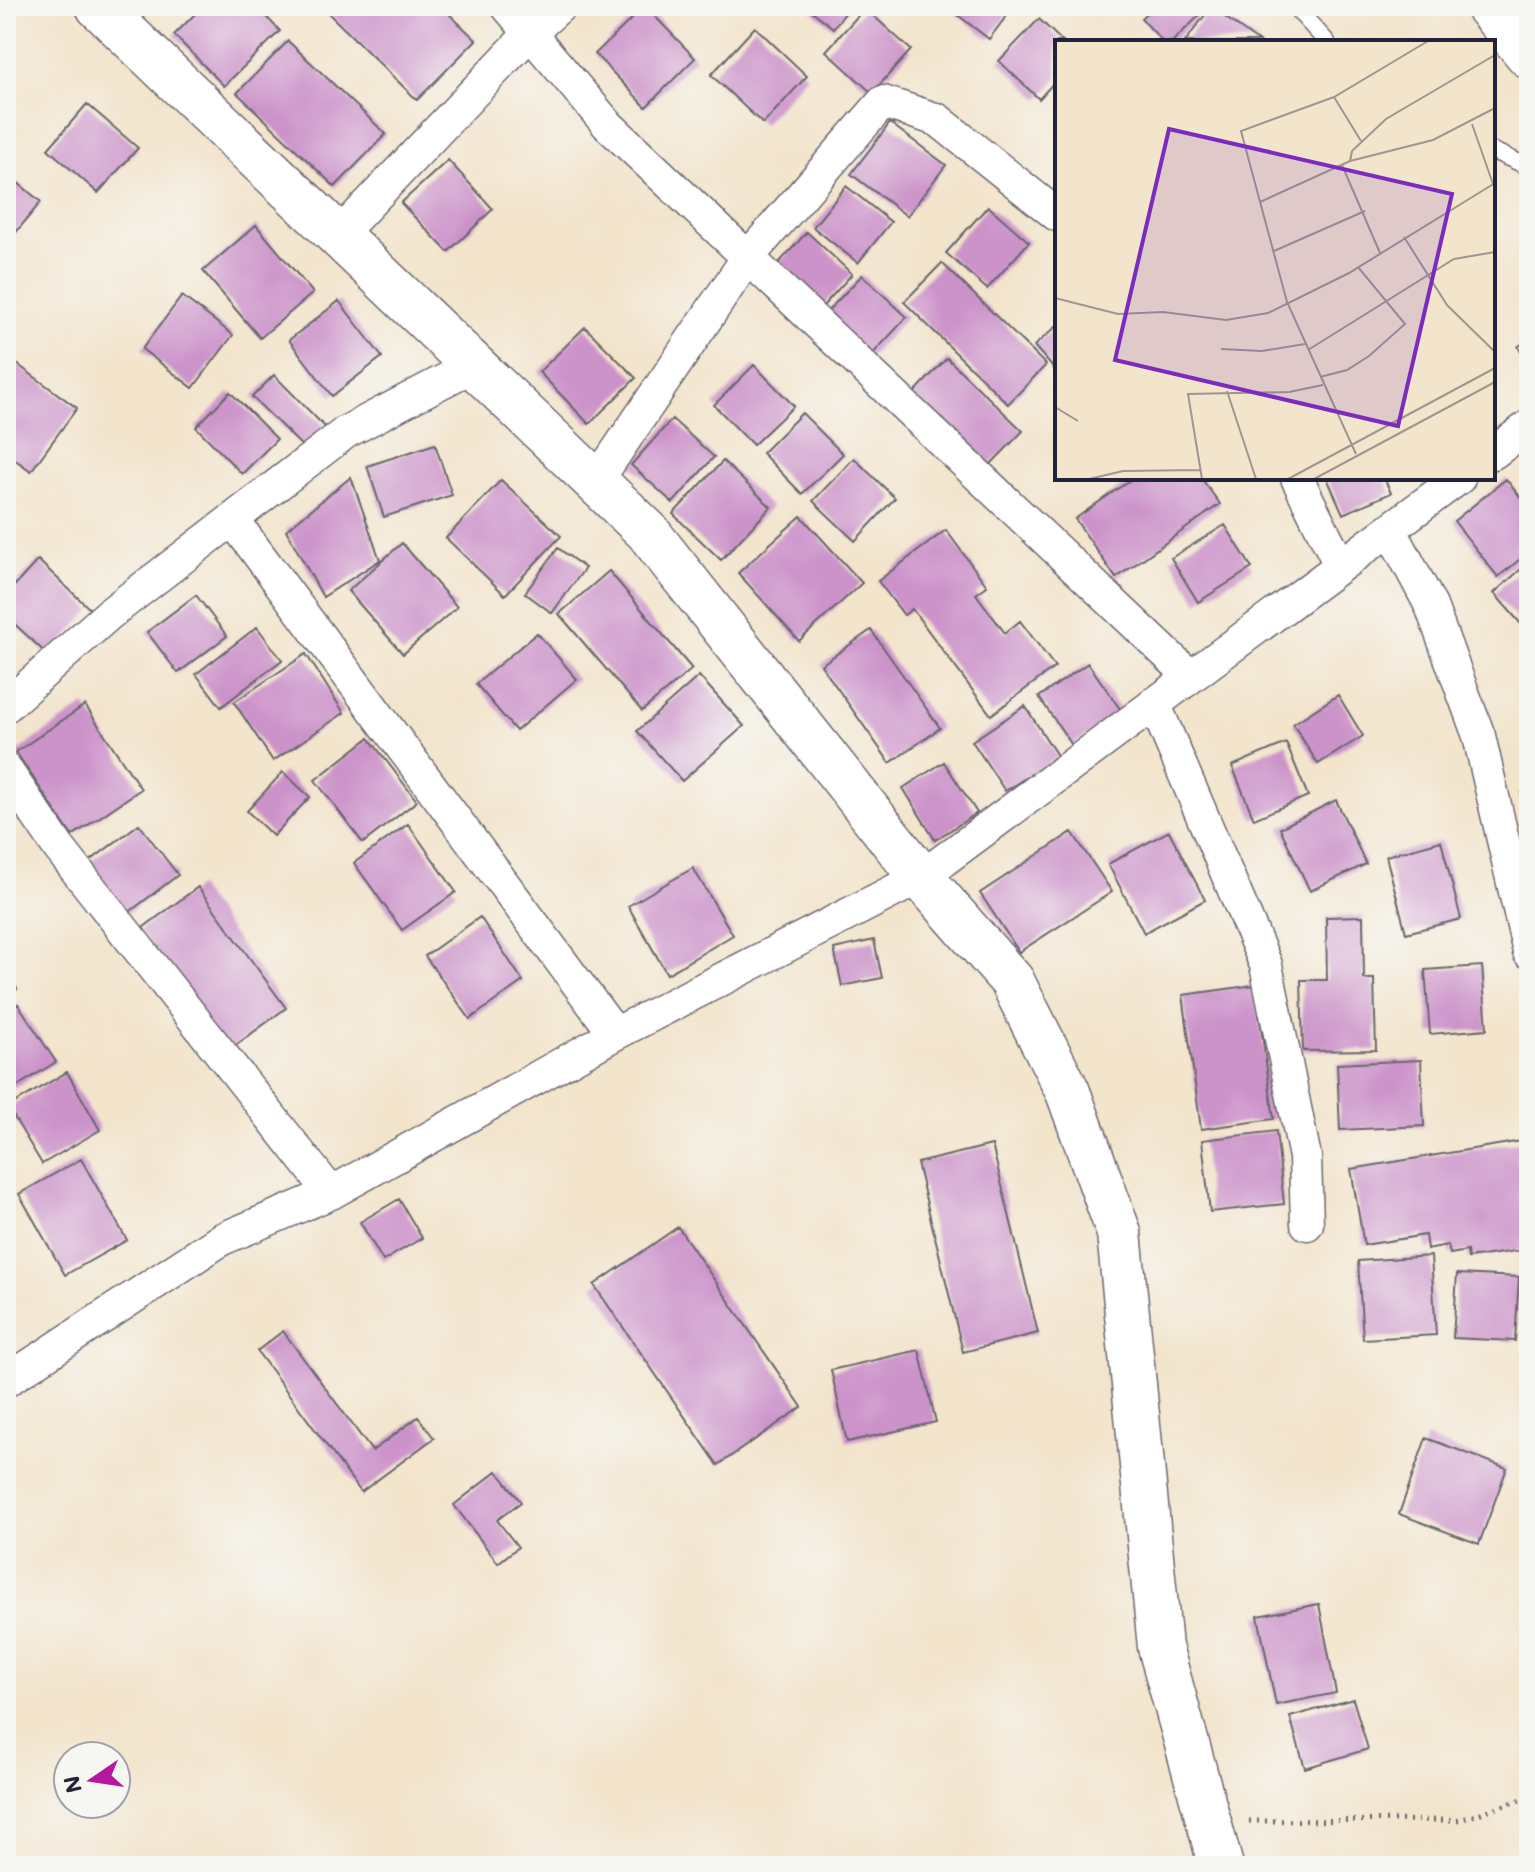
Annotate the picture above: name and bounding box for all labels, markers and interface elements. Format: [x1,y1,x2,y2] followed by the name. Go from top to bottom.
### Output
[1055,40,1495,480] inset map
[52,1740,132,1820] north arrow
[56,1773,88,1796] text: N

